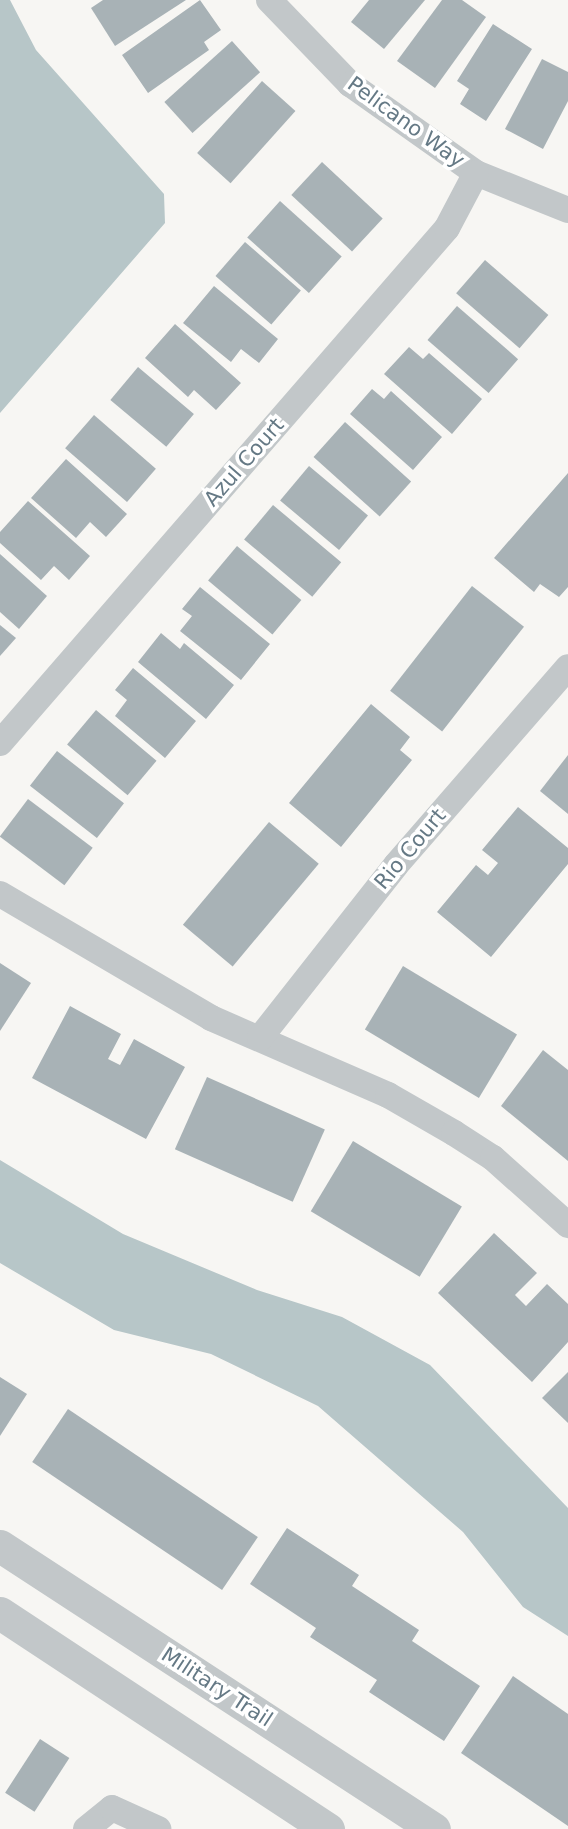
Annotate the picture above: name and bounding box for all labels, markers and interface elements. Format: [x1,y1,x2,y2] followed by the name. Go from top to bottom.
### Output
[343,71,469,173] street label: Pelicano Way
[199,413,289,511] street label: Azul Court
[369,804,451,894] street label: Rio Court
[157,1642,277,1732] street label: Military Trail

